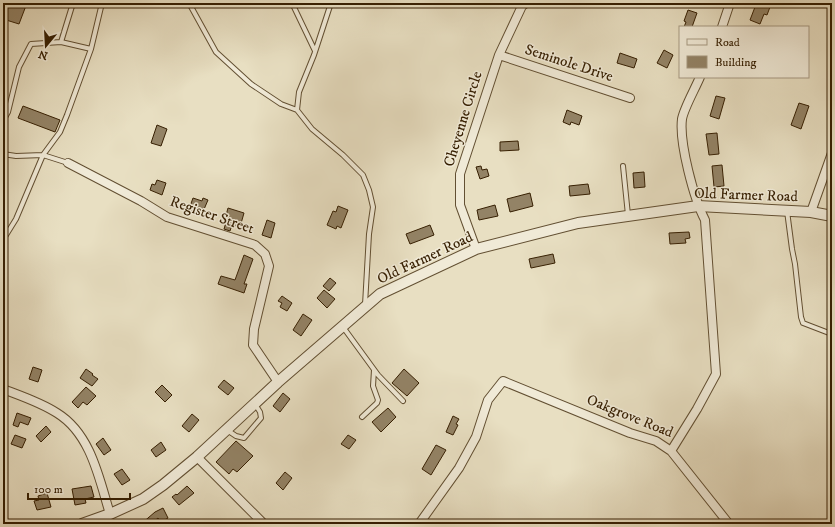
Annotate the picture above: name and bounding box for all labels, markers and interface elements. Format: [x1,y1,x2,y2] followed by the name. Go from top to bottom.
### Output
[26,26,66,66] north arrow
[679,26,809,78] legend
[715,35,740,50] text: Road
[523,40,615,86] street label: Seminole Drive
[37,47,50,63] text: N
[715,55,756,70] text: Building
[439,69,487,169] street label: Cheyenne Circle
[694,184,799,206] street label: Old Farmer Road
[167,192,257,238] street label: Register Street
[374,227,476,289] street label: Old Farmer Road
[584,390,677,442] street label: Oakgrove Road
[28,475,130,501] scale bar
[34,482,63,497] text: 100 m

